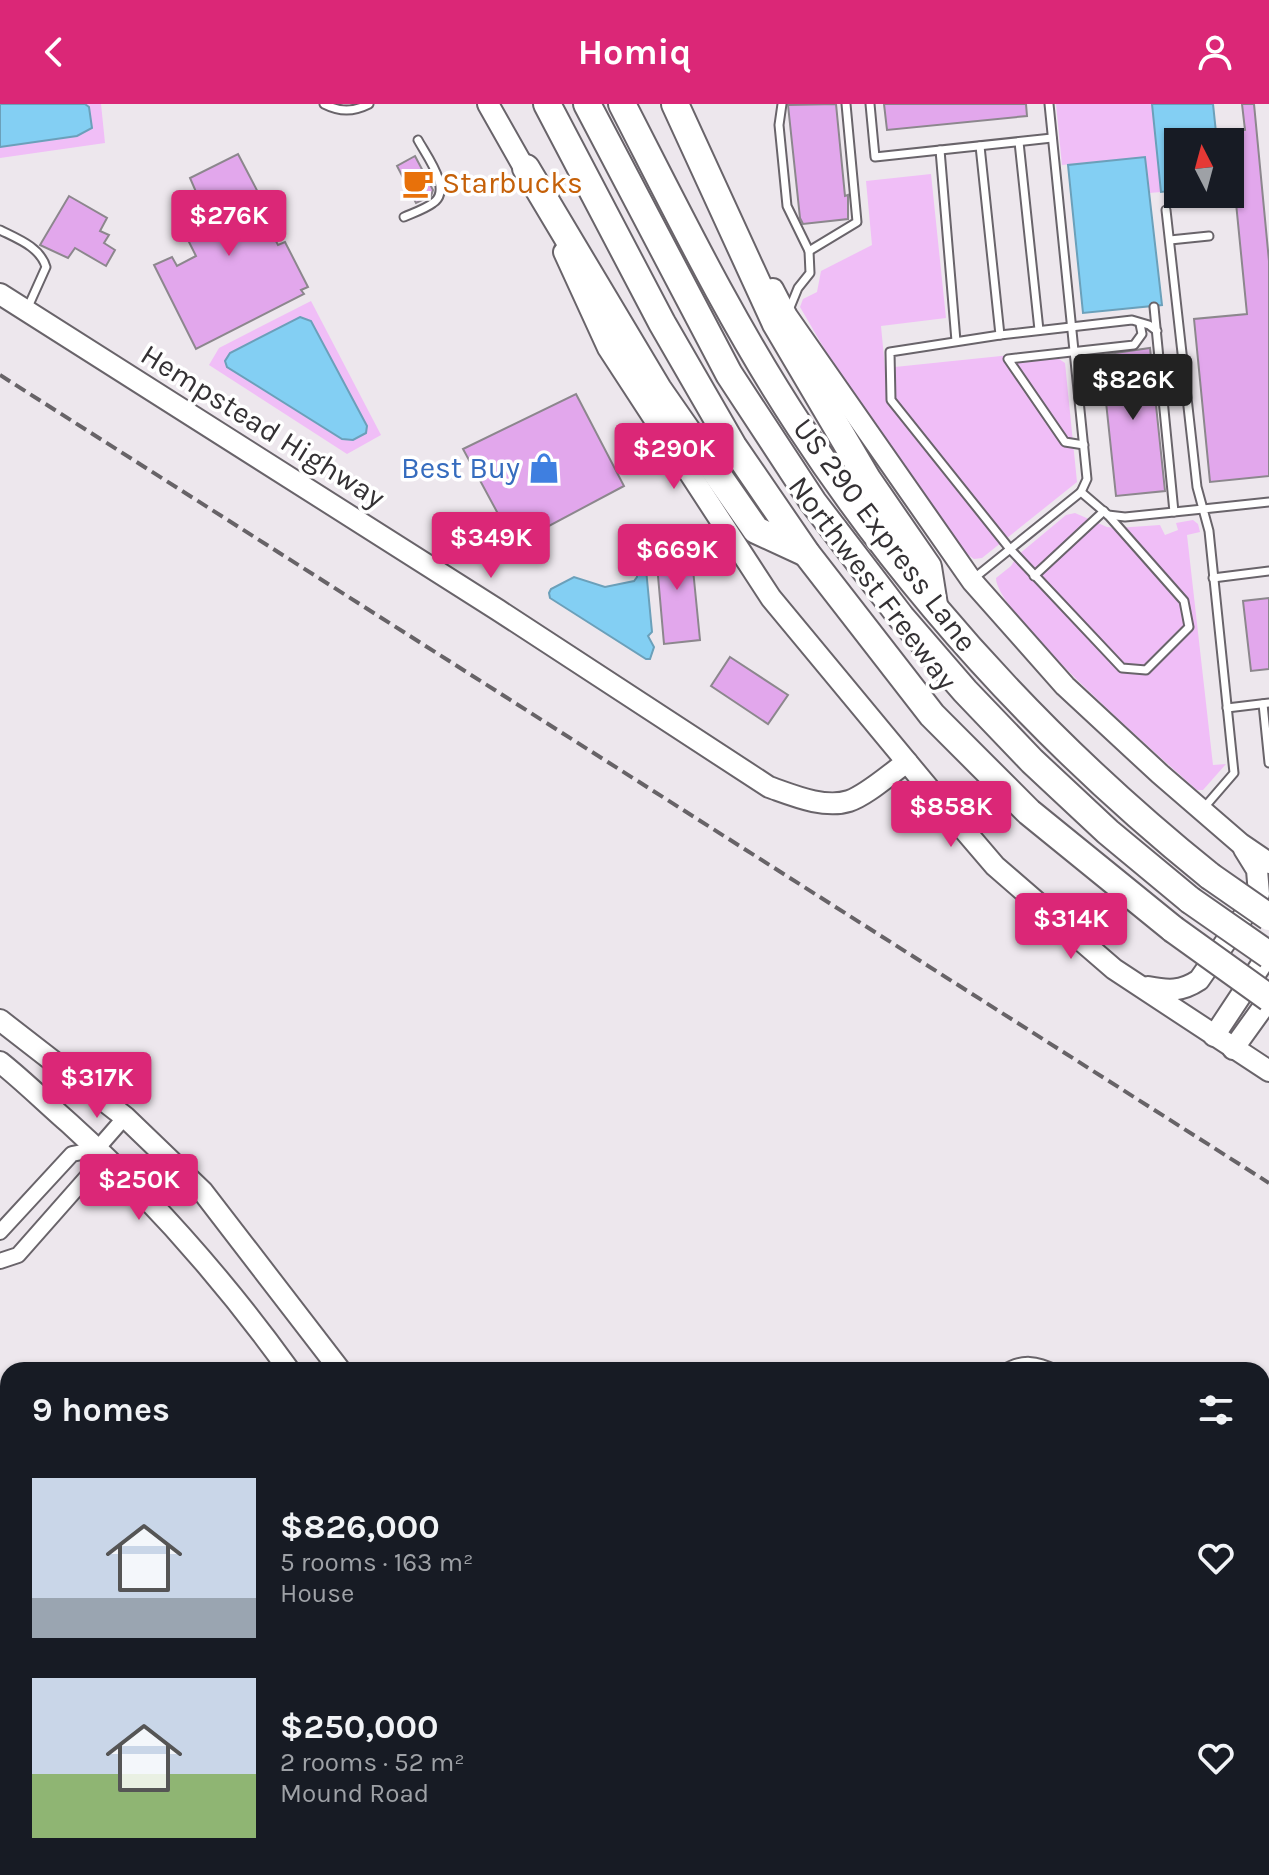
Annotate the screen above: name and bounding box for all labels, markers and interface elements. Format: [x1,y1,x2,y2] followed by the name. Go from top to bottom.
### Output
[32,30,76,74] icon: back
[1193,30,1237,74] icon: person
[578,31,691,73] text: Homiq
[1164,128,1244,208] north arrow
[1164,128,1244,208] map controls
[442,165,583,201] place label: Starbucks
[401,166,435,200] cafe icon: Starbucks
[173,190,285,258] pin: $276K
[189,200,269,231] text: $276K
[134,336,392,516] street label: Hempstead Highway
[1077,354,1189,422] pin: $826K
[1091,364,1175,395] text: $826K
[785,411,985,659] street label: US 290 Express Lane
[618,423,730,491] pin: $290K
[633,433,715,464] text: $290K
[401,450,520,486] place label: Best Buy
[527,451,561,485] shop icon: Best Buy
[781,469,965,697] street label: Northwest Freeway
[435,512,547,580] pin: $349K
[450,522,532,553] text: $349K
[621,524,733,592] pin: $669K
[636,534,718,565] text: $669K
[895,781,1007,849] pin: $858K
[909,791,993,822] text: $858K
[1015,893,1127,961] pin: $314K
[1033,903,1109,934] text: $314K
[41,1052,153,1120] pin: $317K
[60,1062,134,1093] text: $317K
[83,1154,195,1222] pin: $250K
[98,1164,180,1195] text: $250K
[1194,1388,1238,1432] icon: filters
[32,1390,170,1430] text: 9 homes
[280,1507,440,1547] text: $826,000
[96,1510,192,1606] icon: home
[1194,1536,1238,1580] icon: heart
[280,1547,473,1578] text: 5 rooms · 163 m²
[280,1578,354,1609] text: House
[280,1707,438,1747] text: $250,000
[96,1710,192,1806] icon: home
[1194,1736,1238,1780] icon: heart
[280,1747,465,1778] text: 2 rooms · 52 m²
[280,1778,429,1809] text: Mound Road

